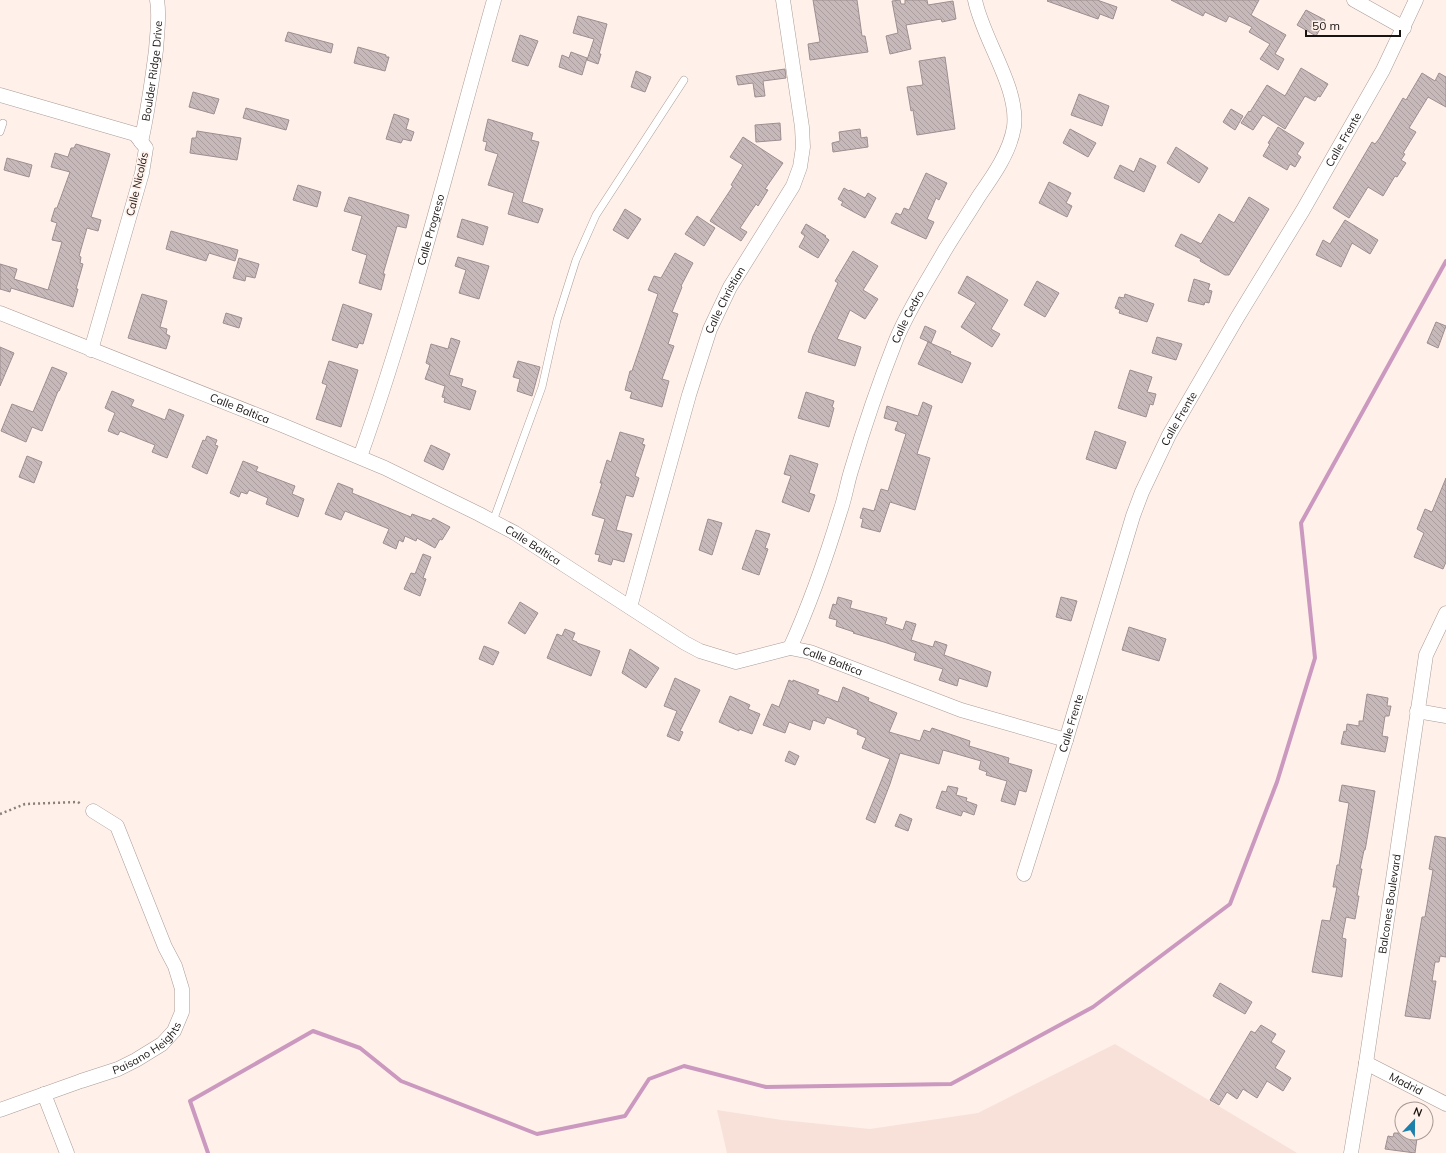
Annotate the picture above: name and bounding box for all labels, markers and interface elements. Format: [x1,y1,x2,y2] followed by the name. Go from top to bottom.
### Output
[1306,12,1400,38] scale bar
[1312,18,1340,33] text: 50 m
[138,20,165,122] street label: Boulder Ridge Drive
[1322,110,1364,169] street label: Calle Frente
[123,151,151,217] street label: Calle Nicolás
[414,192,447,267] street label: Calle Progreso
[702,264,748,335] street label: Calle Christian
[888,287,927,345] street label: Calle Cedro
[1158,389,1200,448] street label: Calle Frente
[208,390,272,426] street label: Calle Baltica
[503,522,564,568] street label: Calle Baltica
[801,644,865,679] street label: Calle Baltica
[1056,692,1086,754] street label: Calle Frente
[1375,853,1404,955] street label: Balcones Boulevard
[111,1020,184,1077] street label: Paisano Heights
[1387,1069,1425,1098] street label: Madrid
[1394,1101,1434,1141] north arrow
[1411,1104,1424,1120] text: N

